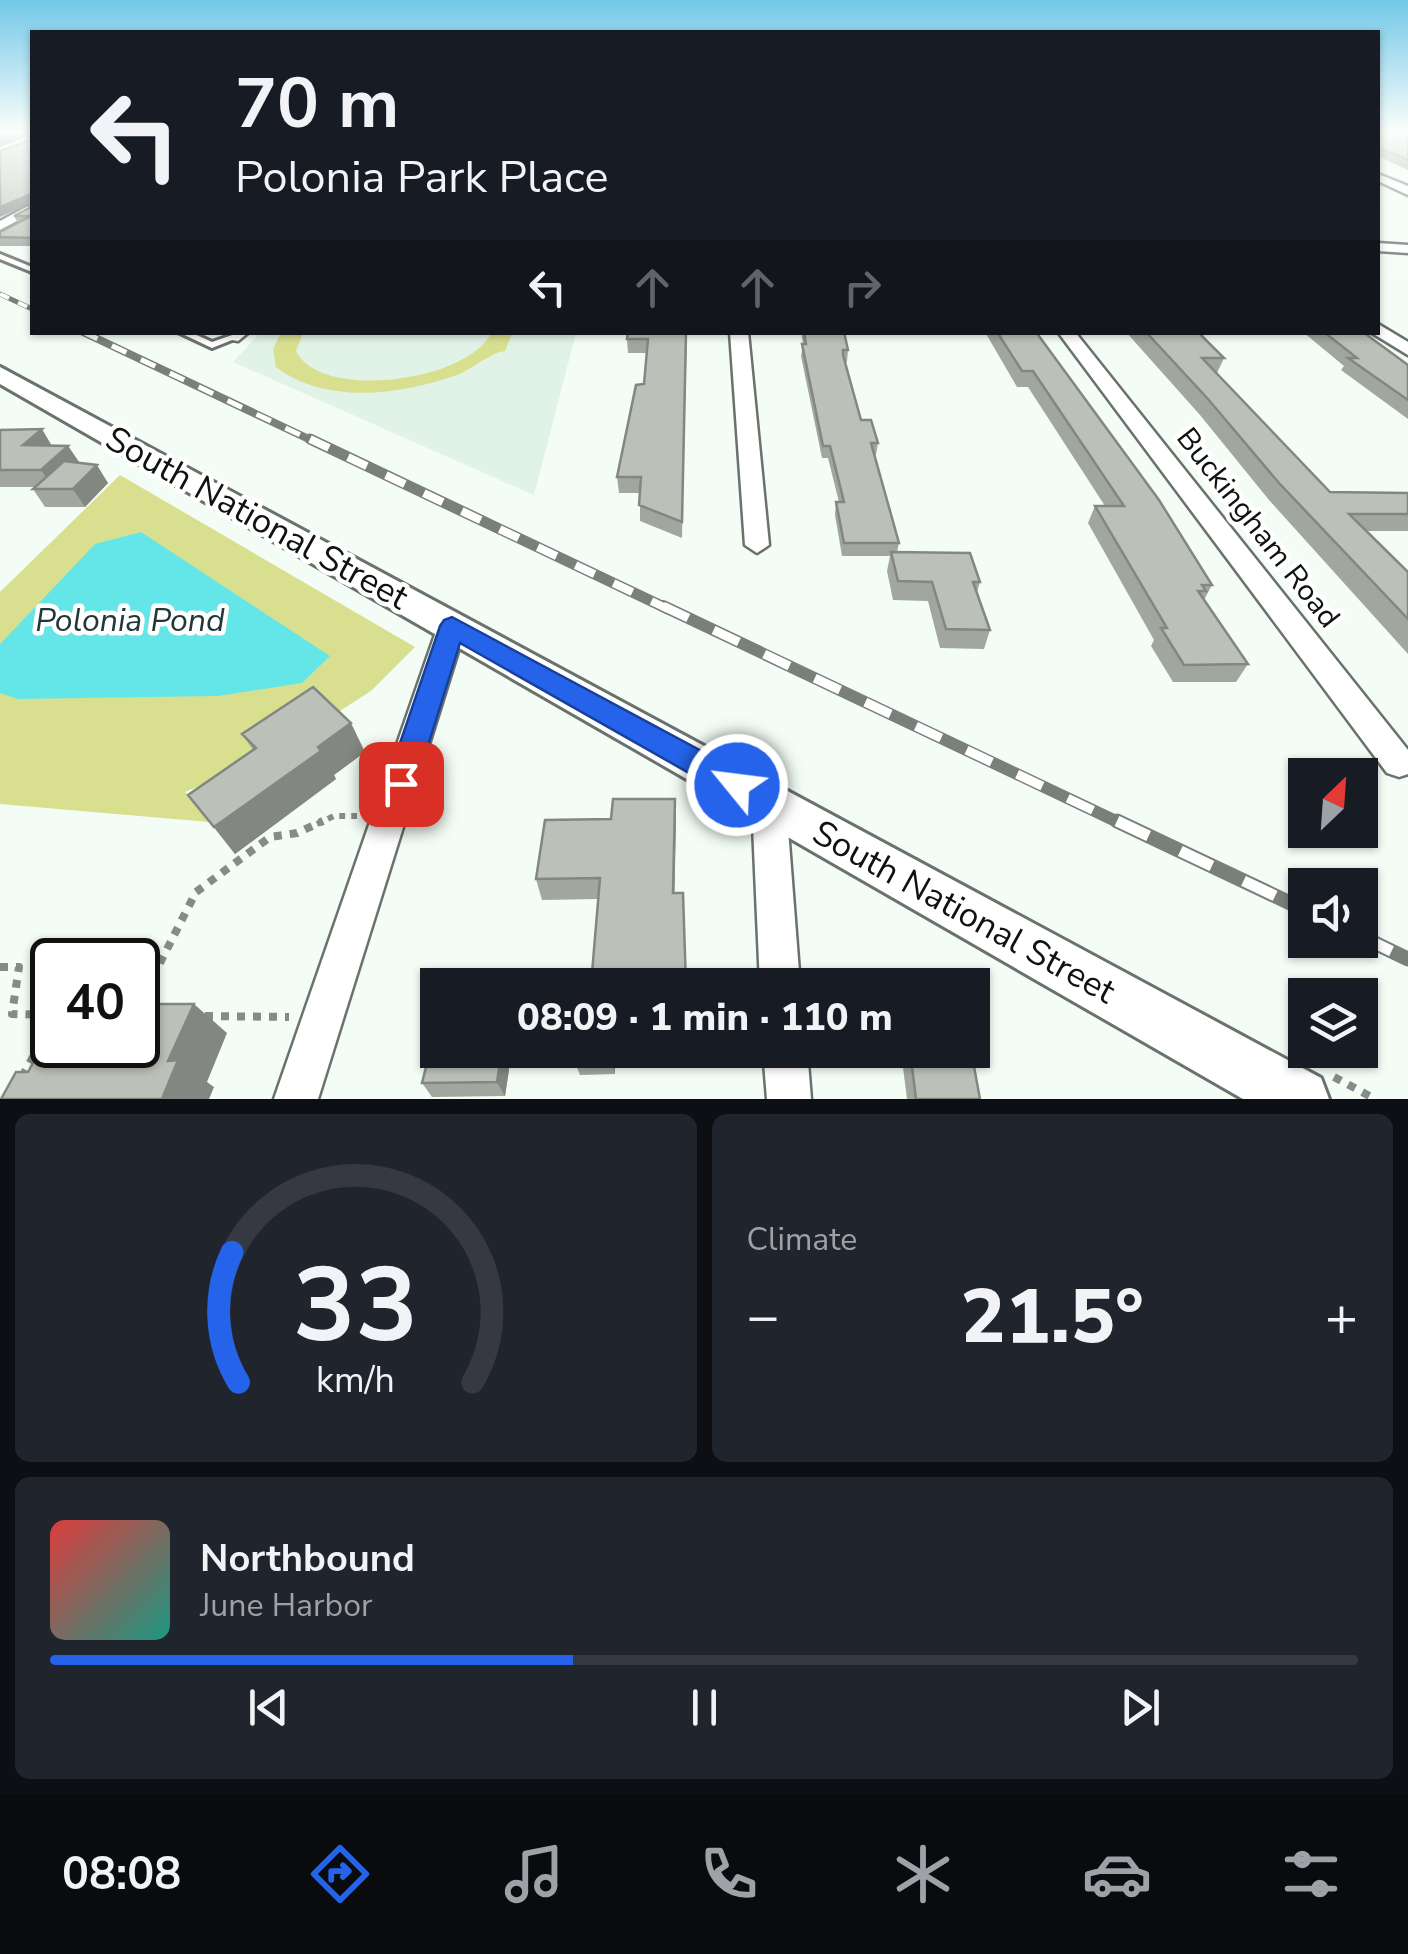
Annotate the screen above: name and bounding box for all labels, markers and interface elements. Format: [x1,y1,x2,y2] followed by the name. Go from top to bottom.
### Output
[235,56,399,152] text: 70 m
[70,70,200,200] icon: left
[235,147,608,208] text: Polonia Park Place
[520,260,575,315] icon: left
[625,260,680,315] icon: ahead
[730,260,785,315] icon: ahead
[835,260,890,315] icon: right
[97,415,417,621] street label: South National Street
[1167,419,1349,637] street label: Buckingham Road
[35,599,225,642] water label: Polonia Pond
[685,733,789,837] position arrow
[359,742,444,827] pin
[374,757,429,812] icon: arrive
[1288,758,1378,848] north arrow
[1288,758,1378,1068] map controls
[804,809,1124,1015] street label: South National Street
[1288,868,1378,958] button: sound
[30,938,160,1068] speed limit sign: 40
[1288,978,1378,1068] button: layers
[517,992,893,1043] text: 08:09 · 1 min · 110 m
[747,1218,857,1261] text: Climate
[293,1235,418,1377] text: 33
[961,1266,1144,1368] text: 21.5°
[747,1279,780,1354] text: −
[1325,1279,1358,1354] text: +
[316,1356,395,1405] text: km/h
[200,1533,415,1584] text: Northbound
[200,1584,372,1627] text: June Harbor
[241,1680,296,1735] icon: previous
[677,1680,732,1735] icon: pause
[1113,1680,1168,1735] icon: next
[305,1839,375,1909] icon: directions
[499,1839,569,1909] icon: music
[694,1839,764,1909] icon: phone
[888,1839,958,1909] icon: climate
[1082,1839,1152,1909] icon: car
[1276,1839,1346,1909] icon: filters
[62,1844,181,1905] text: 08:08

